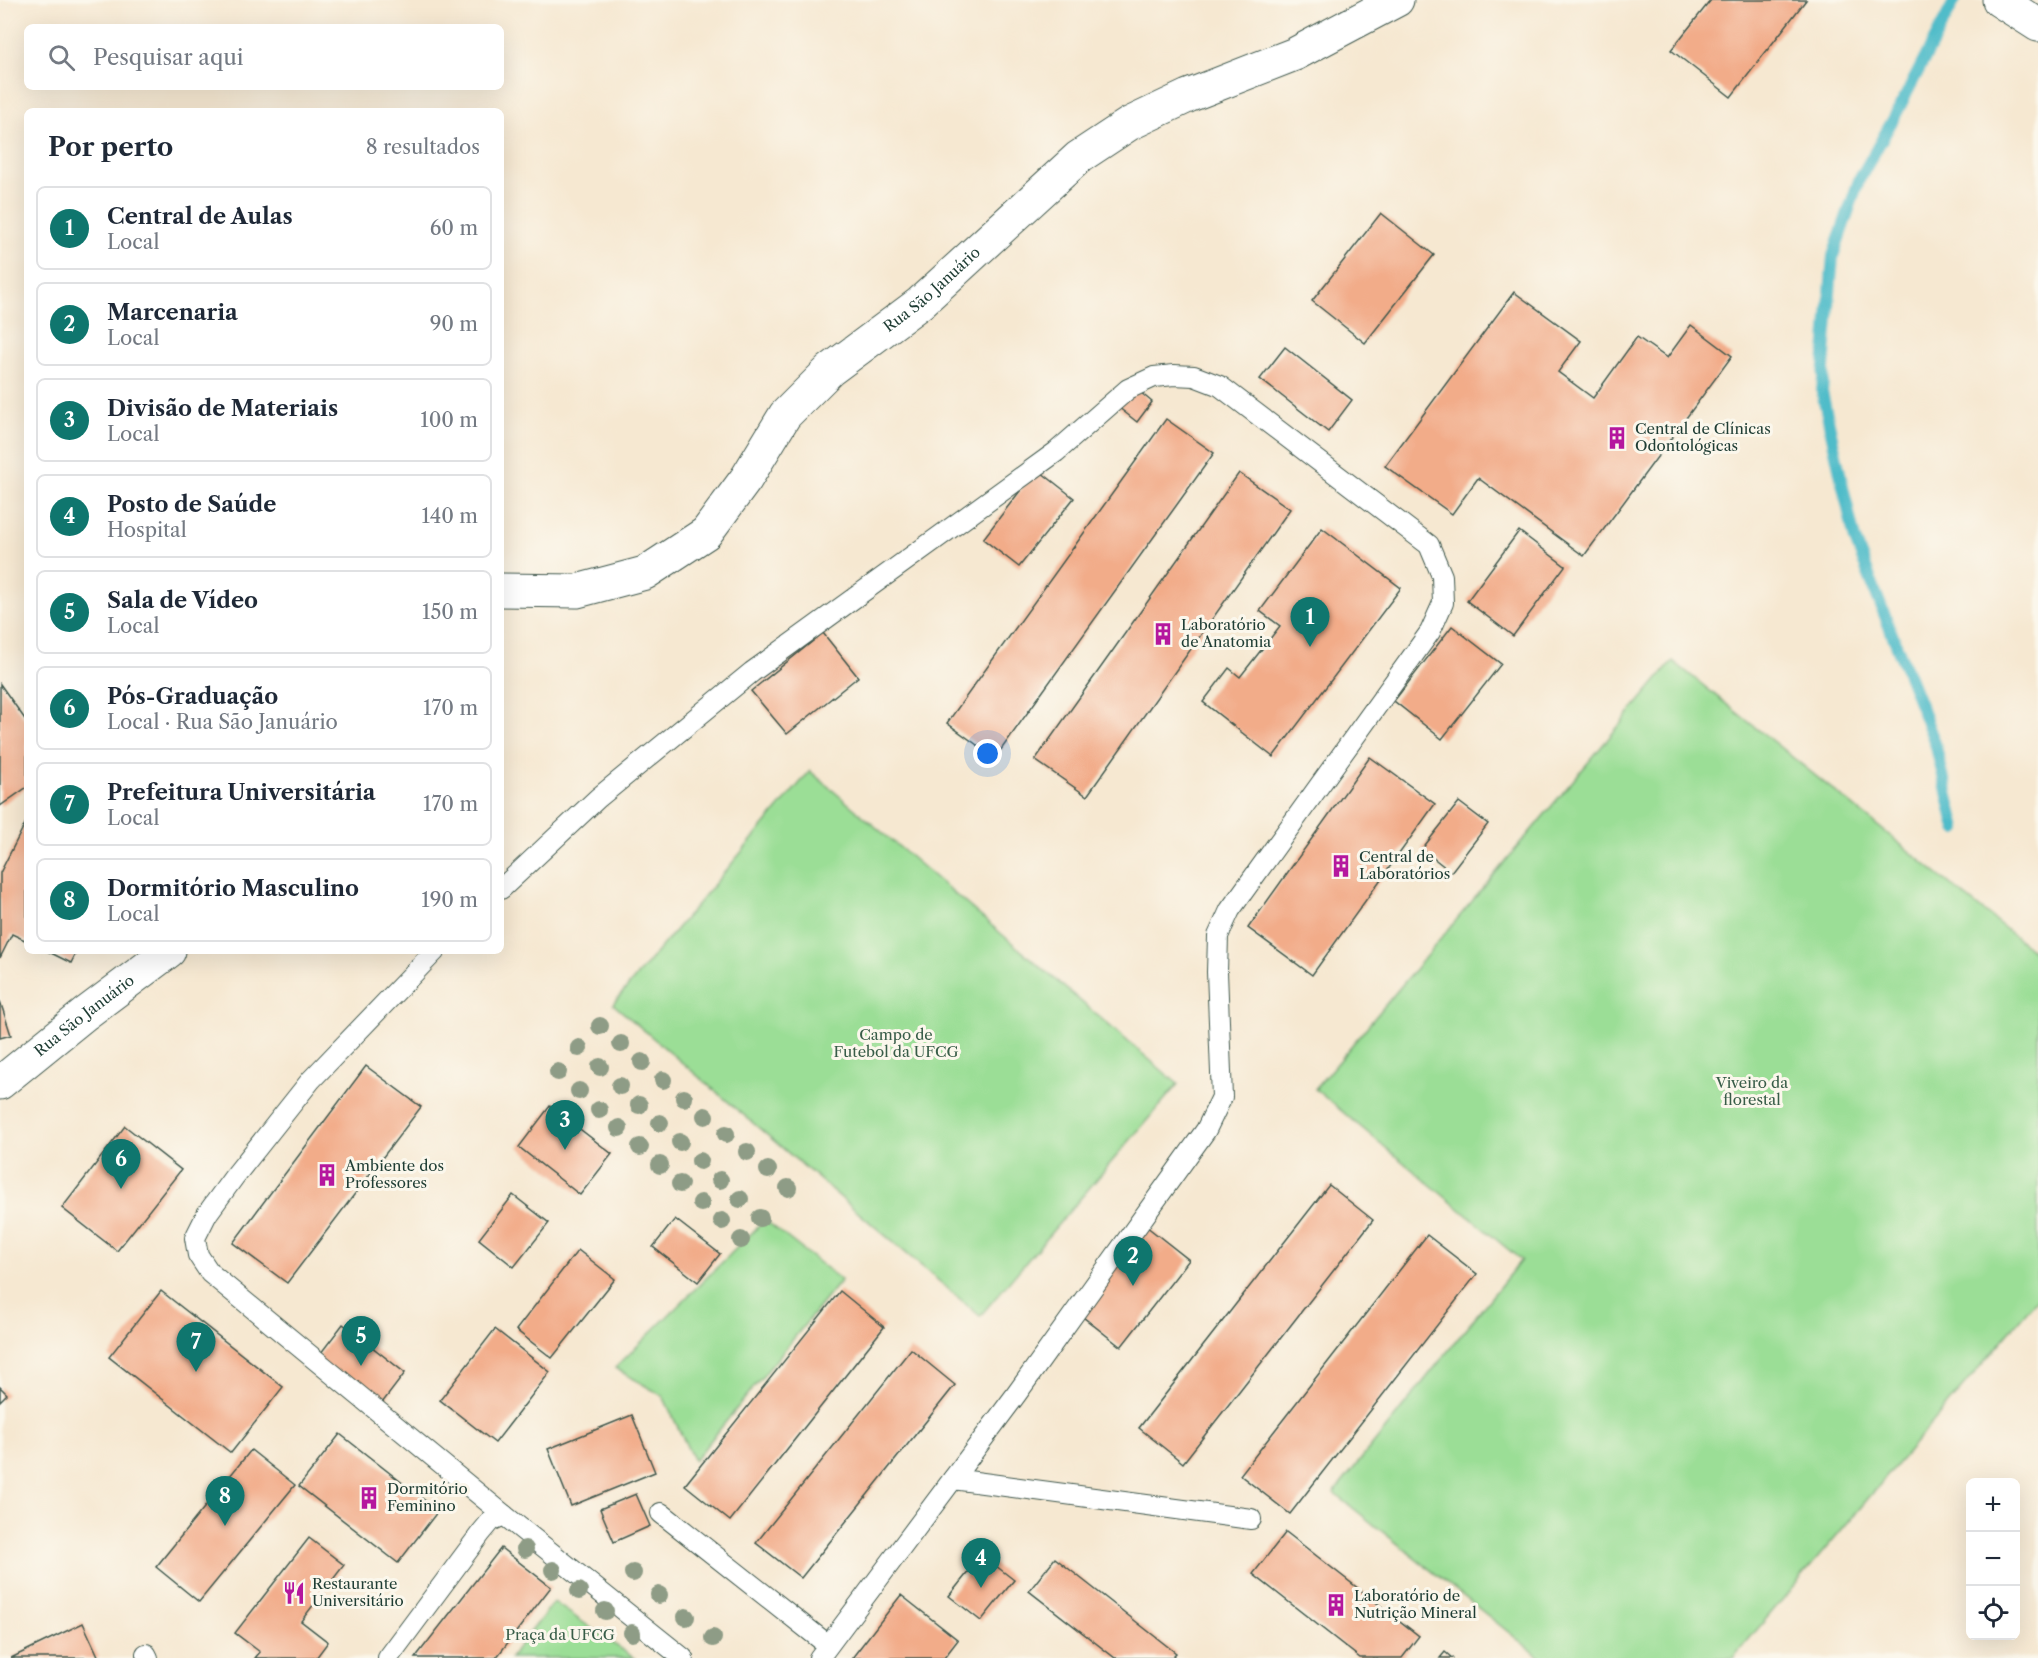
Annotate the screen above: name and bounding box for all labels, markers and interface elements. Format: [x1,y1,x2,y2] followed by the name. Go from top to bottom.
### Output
[24,24,504,90] search box
[45,41,78,74] icon: search
[93,44,243,71] text: Pesquisar aqui
[48,131,173,163] text: Por perto
[366,135,480,159] text: 8 resultados
[107,203,293,230] text: Central de Aulas
[65,216,74,240] text: 1
[430,216,478,240] text: 60 m
[107,230,159,254] text: Local
[879,242,984,336] street label: Rua São Januário
[107,299,238,326] text: Marcenaria
[64,312,75,336] text: 2
[430,312,478,336] text: 90 m
[107,326,159,350] text: Local
[107,395,338,422] text: Divisão de Materiais
[64,408,75,432] text: 3
[420,408,478,432] text: 100 m
[1635,419,1771,455] place label: Central de Clínicas Odontológicas
[107,422,159,446] text: Local
[1604,425,1630,451] building icon: Central de Clínicas Odontológicas
[107,491,276,518] text: Posto de Saúde
[64,504,75,528] text: 4
[421,504,478,528] text: 140 m
[107,518,187,542] text: Hospital
[107,587,258,614] text: Sala de Vídeo
[1290,598,1330,647] pin: 1
[64,600,75,624] text: 5
[422,600,478,624] text: 150 m
[107,614,159,638] text: Local
[1181,615,1271,651] place label: Laboratório de Anatomia
[1150,621,1176,647] building icon: Laboratório de Anatomia
[107,683,278,710] text: Pós-Graduação
[64,696,75,720] text: 6
[423,696,478,720] text: 170 m
[107,710,338,734] text: Local · Rua São Januário
[973,739,1002,768] your location
[107,779,376,806] text: Prefeitura Universitária
[64,792,75,816] text: 7
[423,792,478,816] text: 170 m
[107,806,159,830] text: Local
[1359,847,1450,883] place label: Central de Laboratórios
[1328,853,1354,879] building icon: Central de Laboratórios
[107,875,359,902] text: Dormitório Masculino
[63,888,76,912] text: 8
[421,888,478,912] text: 190 m
[107,902,159,926] text: Local
[30,970,138,1060] street label: Rua São Januário
[833,1025,959,1061] park label: Campo de Futebol da UFCG
[1715,1073,1788,1109] park label: Viveiro da florestal
[546,1100,584,1150] pin: 3
[102,1140,140,1189] pin: 6
[344,1156,444,1192] place label: Ambiente dos Professores
[314,1162,340,1188] building icon: Ambiente dos Professores
[1114,1236,1152,1286] pin: 2
[342,1316,380,1366] pin: 5
[176,1322,216,1372] pin: 7
[206,1476,244,1526] pin: 8
[1966,1478,2020,1640] map controls
[1966,1478,2020,1532] button: +
[387,1479,468,1515] place label: Dormitório Feminino
[356,1485,382,1511] building icon: Dormitório Feminino
[1966,1532,2020,1586] button: −
[962,1538,1000,1588] pin: 4
[312,1574,404,1610] place label: Restaurante Universitário
[281,1580,307,1606] restaurant icon: Restaurante Universitário
[1354,1586,1477,1622] place label: Laboratório de Nutrição Mineral
[1966,1586,2020,1640] button: locate
[1323,1592,1349,1618] building icon: Laboratório de Nutrição Mineral
[505,1625,615,1644] park label: Praça da UFCG

